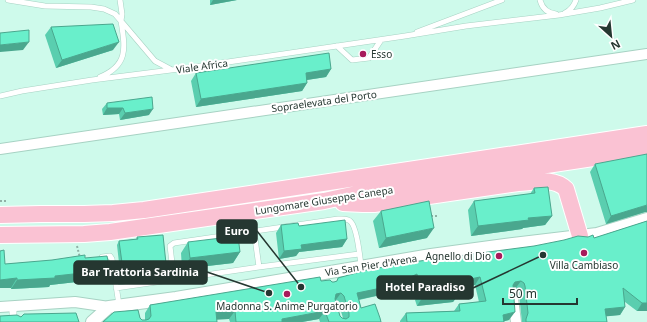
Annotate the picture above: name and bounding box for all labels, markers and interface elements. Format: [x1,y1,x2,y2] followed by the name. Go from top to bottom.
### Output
[591,16,631,56] north arrow
[608,37,623,54] text: N
[371,47,392,61] place label: Esso
[358,49,368,59] marker: Esso
[175,55,229,77] street label: Viale Africa
[270,87,378,115] street label: Sopraelevata del Porto
[254,182,394,218] street label: Lungomare Giuseppe Canepa
[217,220,257,243] callout: Euro
[225,223,250,238] text: Euro
[579,248,589,258] marker: Villa Cambiaso
[426,249,491,263] place label: Agnello di Dio
[324,251,418,279] street label: Via San Pier d'Arena
[494,251,504,261] marker: Agnello di Dio
[550,258,618,272] place label: Villa Cambiaso
[74,261,207,284] callout: Bar Trattoria Sardinia
[81,264,199,279] text: Bar Trattoria Sardinia
[377,276,473,299] callout: Hotel Paradiso
[385,279,465,294] text: Hotel Paradiso
[503,280,577,306] scale bar
[509,285,537,302] text: 50 m
[282,289,292,299] marker: Madonna S. Anime Purgatorio
[216,299,358,313] place label: Madonna S. Anime Purgatorio

